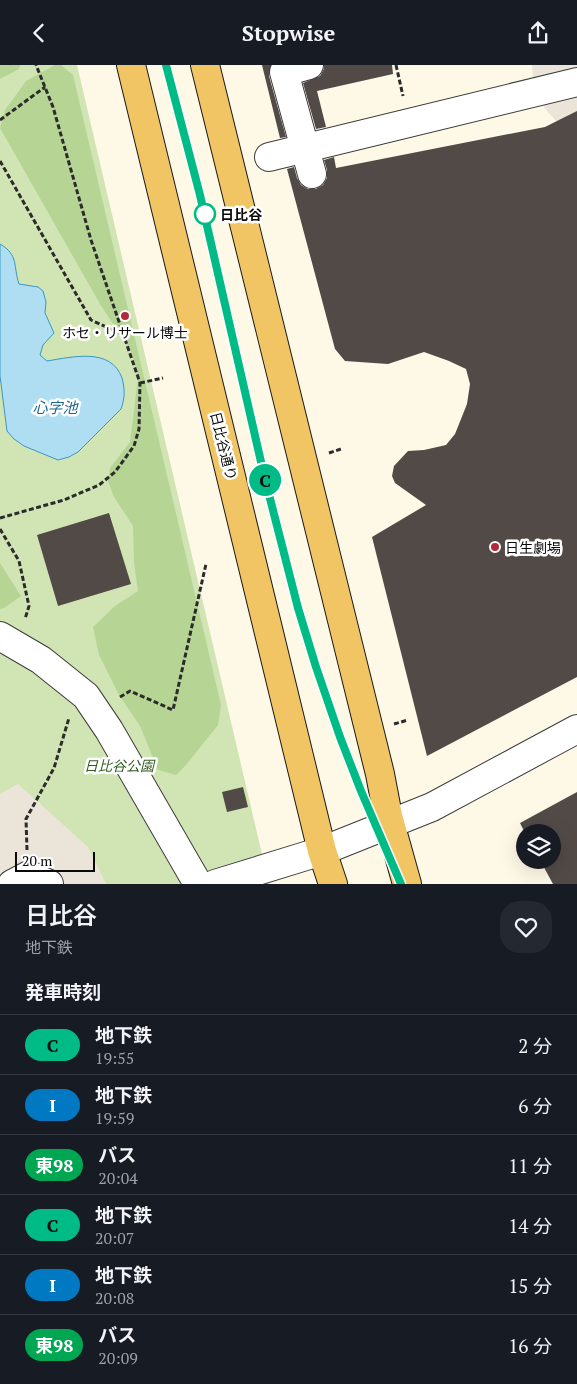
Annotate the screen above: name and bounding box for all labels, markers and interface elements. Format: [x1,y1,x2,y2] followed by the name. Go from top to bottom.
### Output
[242,18,335,47] text: Stopwise
[25,19,53,47] icon: back
[524,19,552,47] icon: share
[194,203,216,225] marker: 日比谷
[220,205,263,224] place label: 日比谷
[119,310,131,322] marker: ホセ・リサール博士
[62,323,188,342] place label: ホセ・リサール博士
[32,397,79,417] water label: 心字池
[206,410,242,482] street label: 日比谷通り
[249,464,281,496] line badge: C
[259,468,271,492] text: C
[505,538,561,557] place label: 日生劇場
[489,541,501,553] marker: 日生劇場
[84,756,156,775] park label: 日比谷公園
[516,824,561,869] map controls
[516,824,561,869] button: layers
[15,849,95,872] scale bar
[22,851,52,870] text: 20 m
[25,899,97,931] text: 日比谷
[500,901,552,953] button: heart
[25,936,73,958] text: 地下鉄
[25,979,101,1004] text: 発車時刻
[95,1022,152,1047] text: 地下鉄
[47,1033,58,1057] text: C
[518,1033,552,1058] text: 2 分
[95,1047,134,1069] text: 19:55
[95,1082,152,1107] text: 地下鉄
[49,1093,56,1117] text: I
[518,1093,552,1118] text: 6 分
[95,1107,134,1129] text: 19:59
[98,1142,136,1167] text: バス
[35,1153,73,1177] text: 東98
[508,1153,552,1178] text: 11 分
[98,1167,138,1189] text: 20:04
[95,1202,152,1227] text: 地下鉄
[47,1213,58,1237] text: C
[508,1213,552,1238] text: 14 分
[95,1227,134,1249] text: 20:07
[95,1262,152,1287] text: 地下鉄
[49,1273,56,1297] text: I
[508,1273,552,1298] text: 15 分
[95,1287,134,1309] text: 20:08
[98,1322,136,1347] text: バス
[35,1333,73,1357] text: 東98
[508,1333,552,1358] text: 16 分
[98,1347,138,1369] text: 20:09

